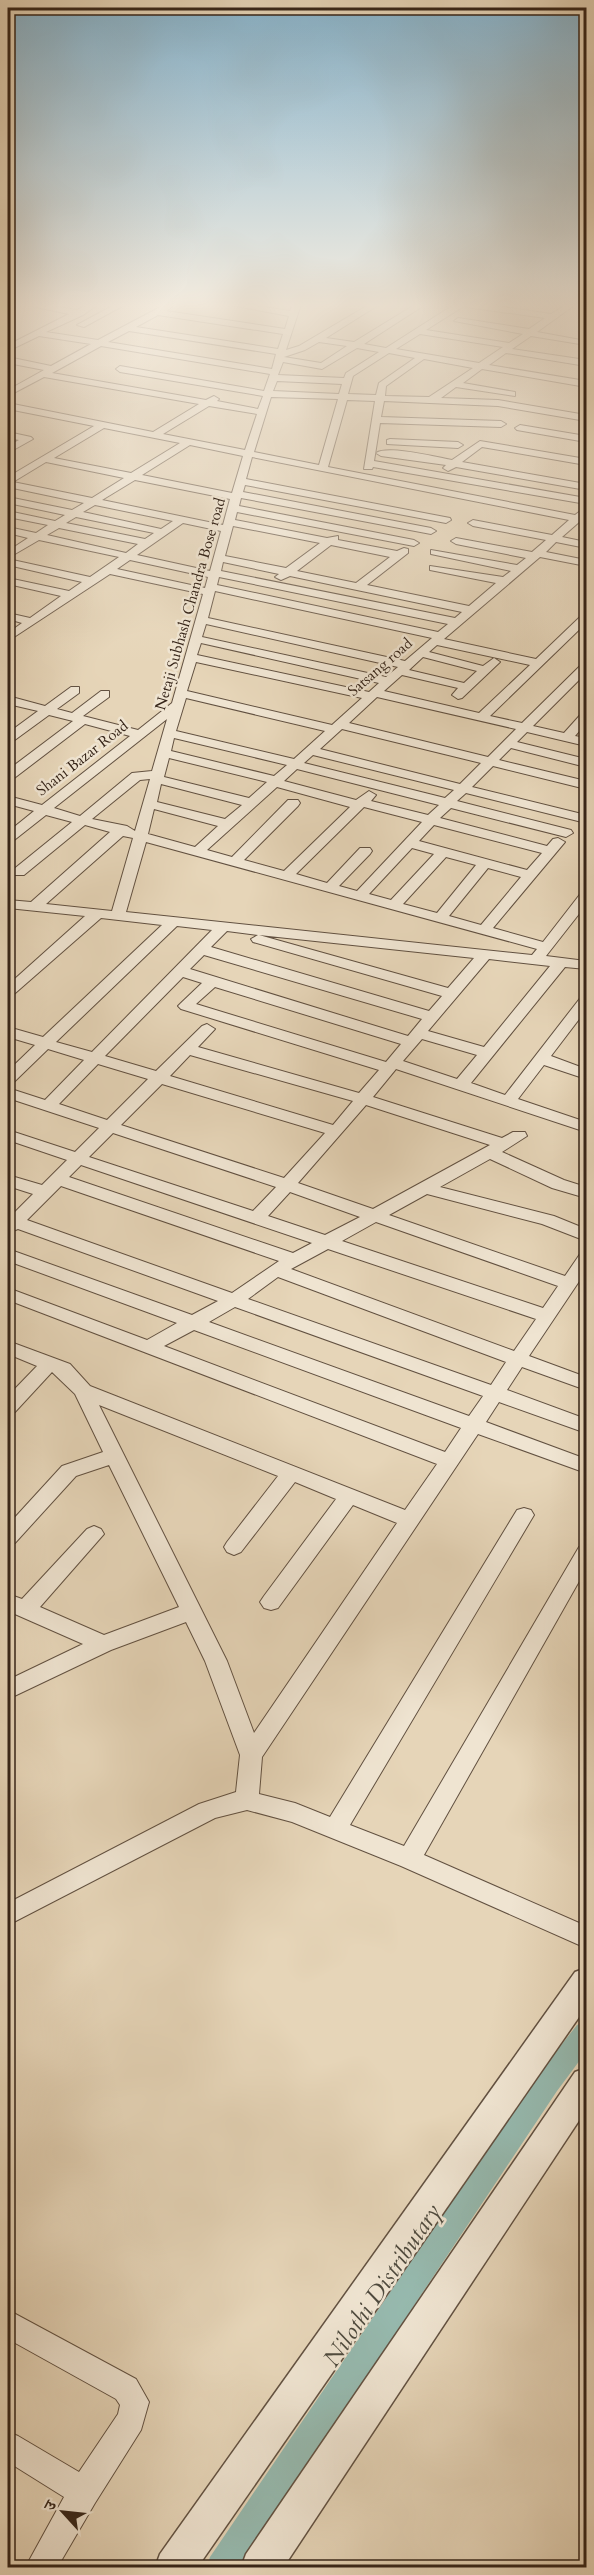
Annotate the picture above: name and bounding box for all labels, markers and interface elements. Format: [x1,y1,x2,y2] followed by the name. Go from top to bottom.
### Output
[150,496,230,712] street label: Netaji Subhash Chandra Bose road
[344,633,416,701] street label: Satsang road
[32,716,132,800] street label: Shani Bazar Road
[316,2197,449,2373] water label: Nilothi Distributary
[33,2482,93,2542] north arrow
[38,2495,63,2515] text: उ

